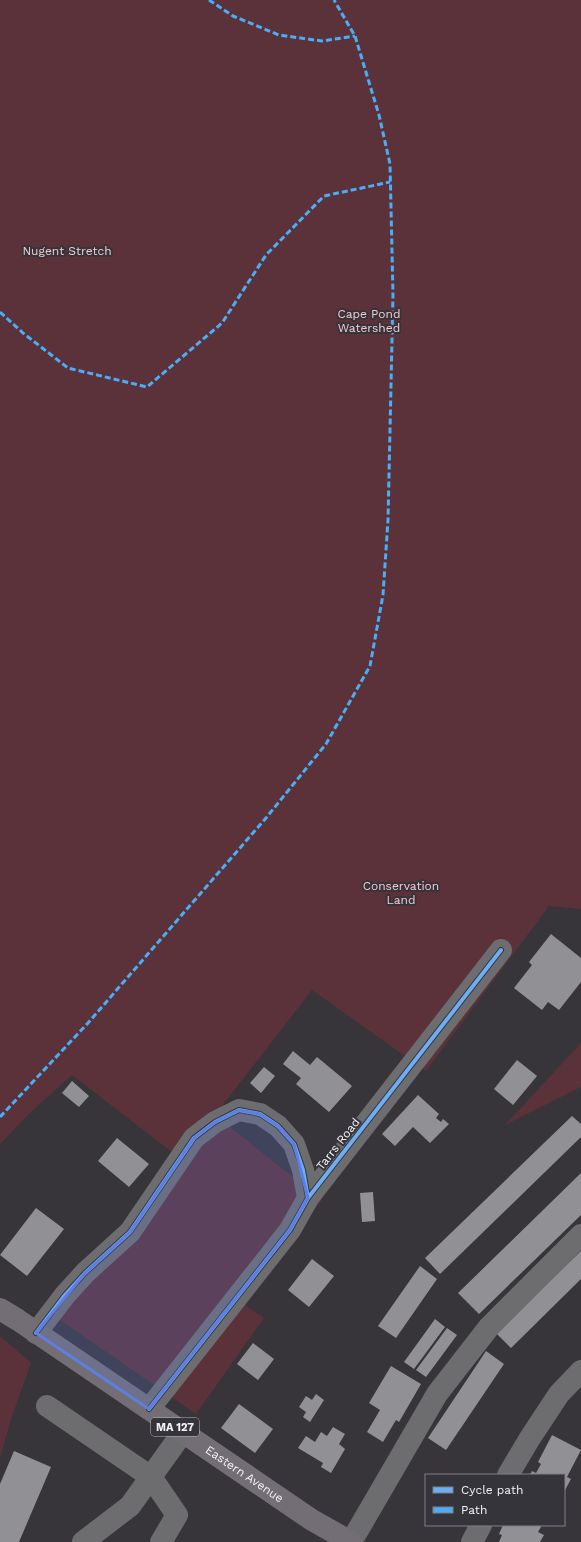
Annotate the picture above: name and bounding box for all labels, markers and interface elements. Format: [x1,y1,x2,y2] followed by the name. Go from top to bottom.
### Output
[22,244,112,258] park label: Nugent Stretch
[338,307,400,335] park label: Cape Pond Watershed
[363,879,439,907] park label: Conservation Land
[313,1115,363,1173] street label: Tarrs Road
[151,1418,199,1436] road number: MA 127
[203,1443,286,1506] street label: Eastern Avenue
[425,1474,565,1526] legend
[461,1483,523,1497] text: Cycle path
[461,1503,487,1517] text: Path

